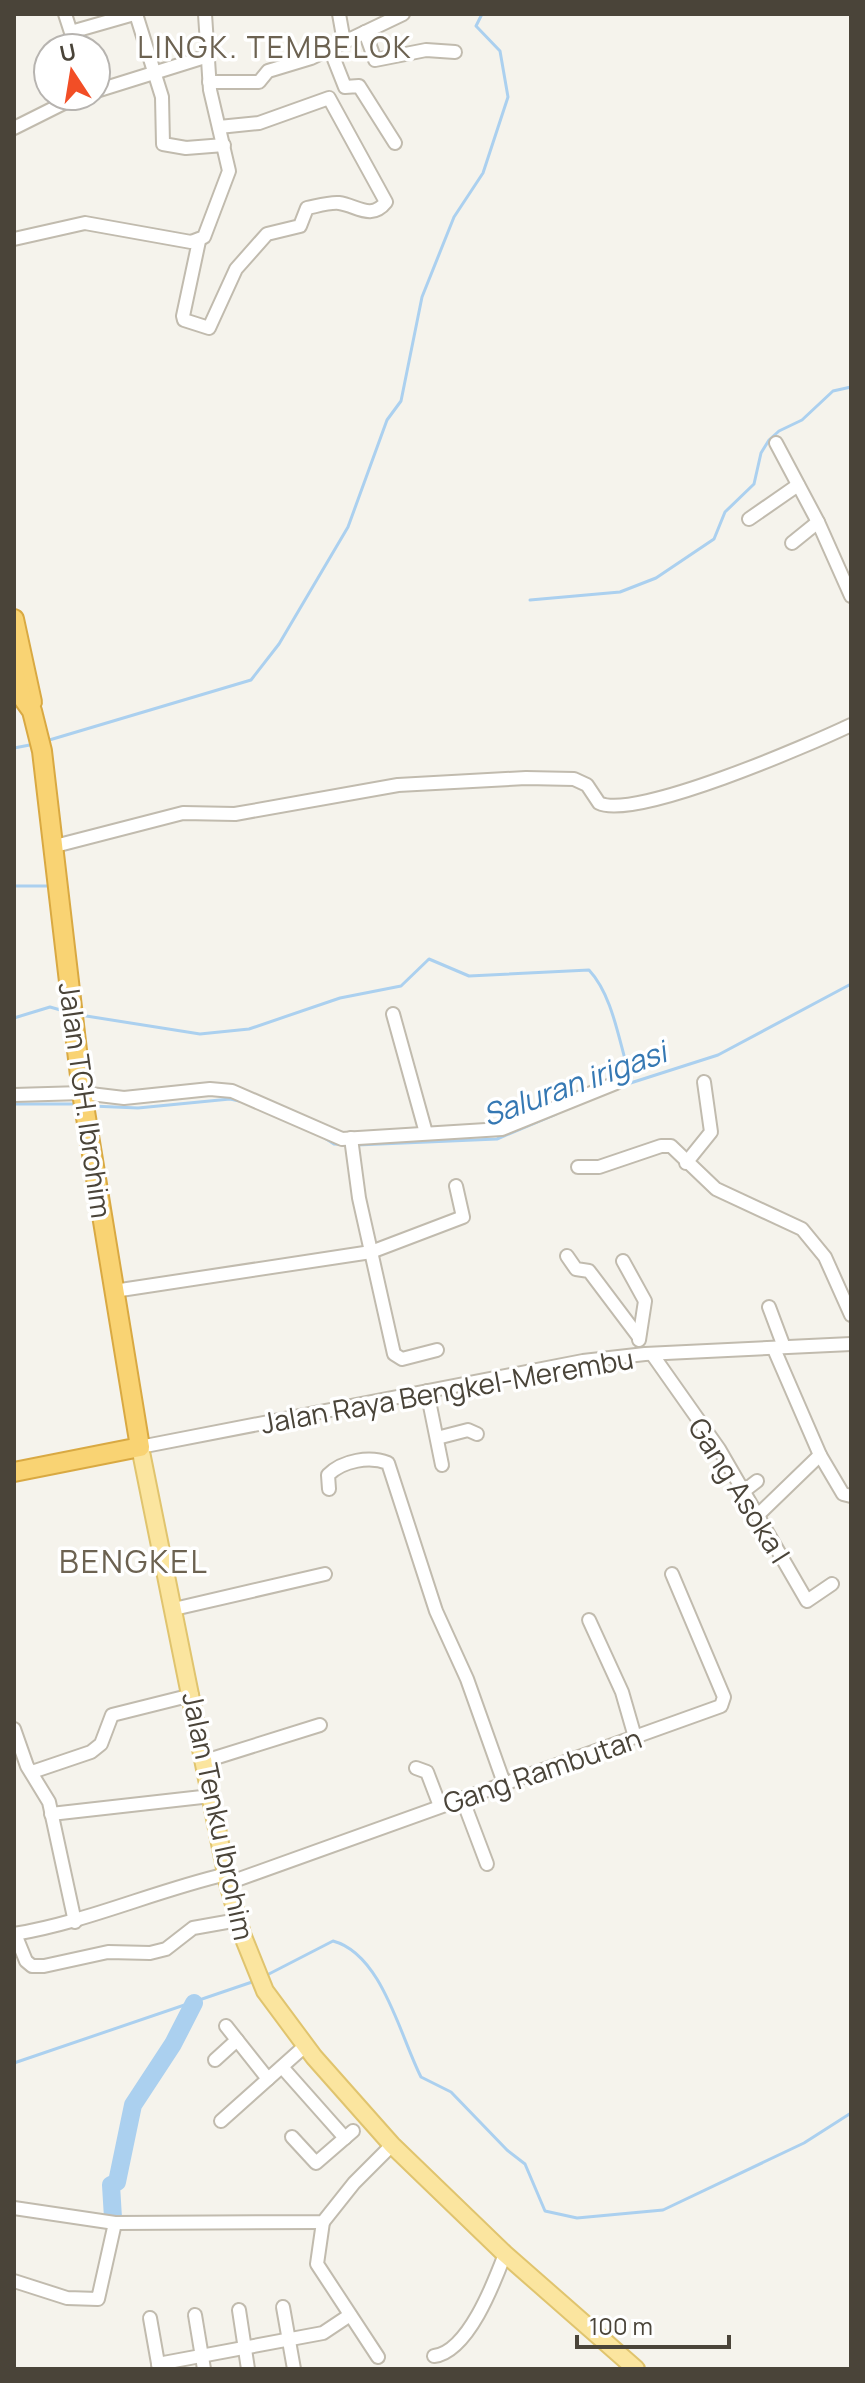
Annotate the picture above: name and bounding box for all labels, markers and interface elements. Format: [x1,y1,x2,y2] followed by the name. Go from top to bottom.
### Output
[137,26,413,67] district label: LINGK. TEMBELOK
[32,32,112,112] north arrow
[57,36,79,69] text: U
[51,980,121,1220] street label: Jalan TGH. Ibrohim
[476,1029,675,1135] water label: Saluran irigasi
[258,1338,636,1442] street label: Jalan Raya Bengkel-Merembu
[680,1410,800,1570] street label: Gang Asoka I
[59,1539,209,1583] district label: BENGKEL
[174,1689,264,1943] street label: Jalan Tenku Ibrohim
[438,1718,646,1822] street label: Gang Rambutan
[577,2299,729,2349] scale bar
[589,2309,653,2342] text: 100 m

